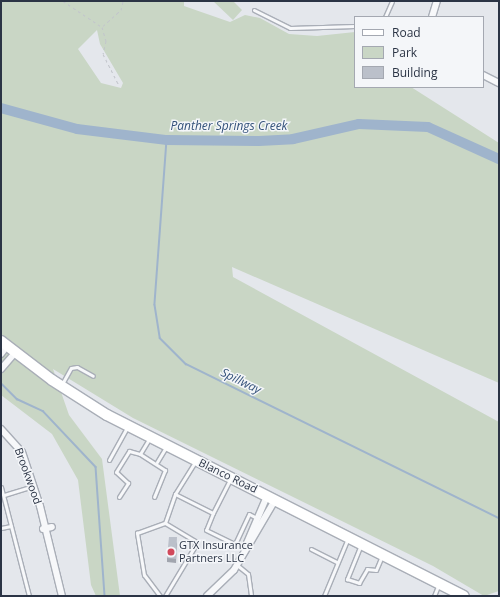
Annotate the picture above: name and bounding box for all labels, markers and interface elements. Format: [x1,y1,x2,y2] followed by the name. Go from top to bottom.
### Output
[354,16,484,88] legend
[392,24,421,41] text: Road
[392,44,417,61] text: Park
[392,64,437,81] text: Building
[171,119,287,133] water label: Panther Springs Creek
[219,365,263,397] water label: Spillway
[12,446,44,506] street label: Brookwood
[196,456,260,496] street label: Blanco Road
[179,539,253,565] place label: GTX Insurance Partners LLC
[166,547,176,557] marker: GTX Insurance Partners LLC

